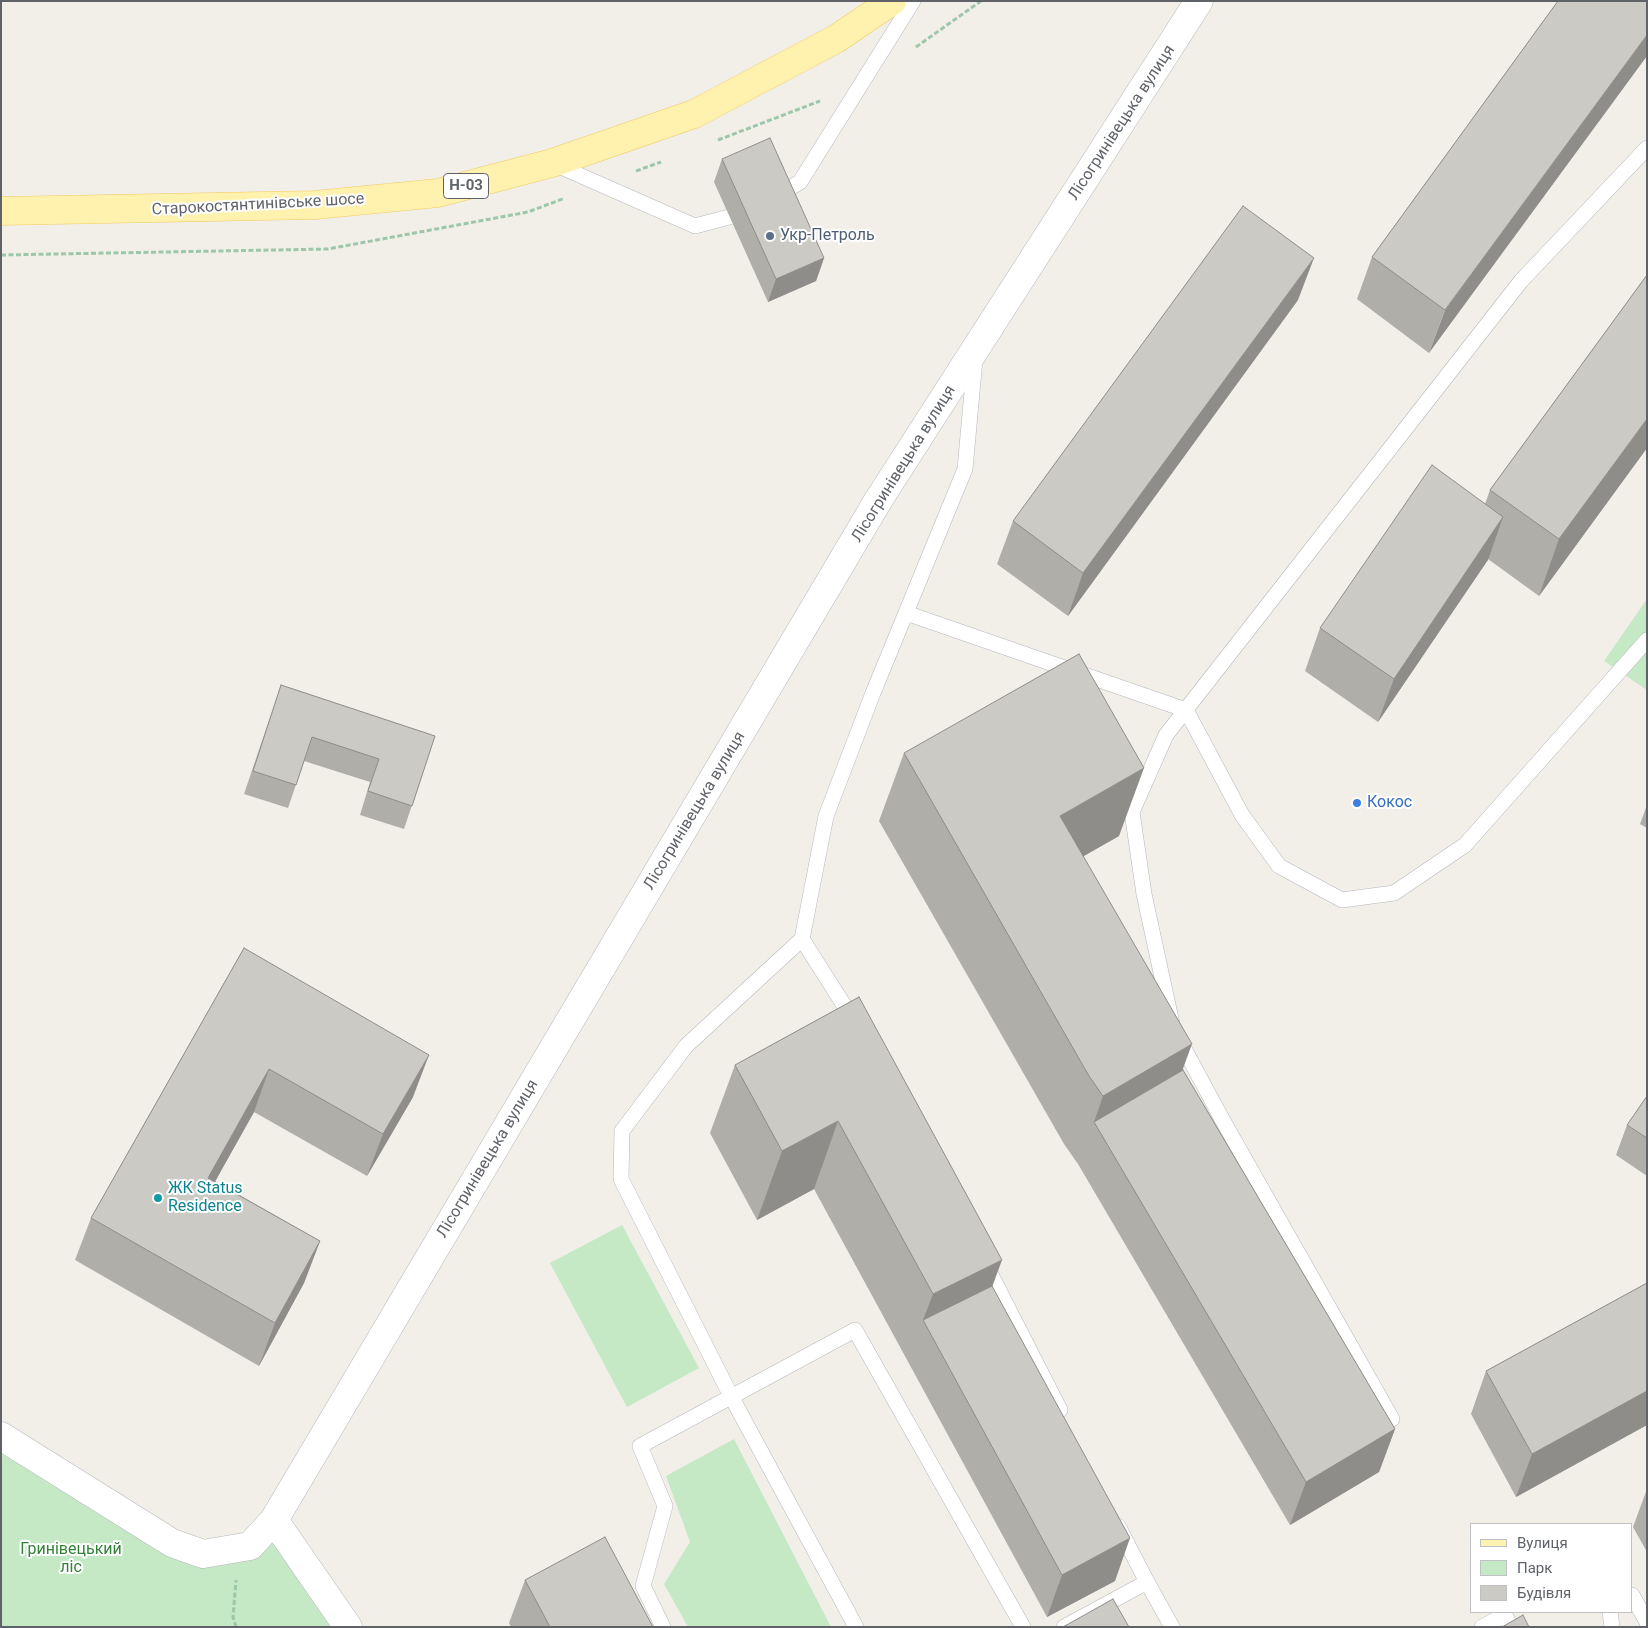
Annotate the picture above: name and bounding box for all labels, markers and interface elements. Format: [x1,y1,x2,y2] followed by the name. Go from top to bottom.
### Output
[1065,42,1179,204] street label: Лісогринівецька вулиця
[444,174,488,198] road number: Н-03
[151,190,365,220] street label: Старокостянтинівське шосе
[780,226,875,246] place label: Укр-Петроль
[764,230,776,242] marker: Укр-Петроль
[848,382,960,546] street label: Лісогринівецька вулиця
[640,728,750,894] street label: Лісогринівецька вулиця
[1367,793,1412,813] place label: Кокос
[1351,797,1363,809] marker: Кокос
[433,1076,543,1242] street label: Лісогринівецька вулиця
[168,1179,243,1217] place label: ЖК Status Residence
[152,1192,164,1204] marker: ЖК Status Residence
[1470,1523,1633,1613] legend
[1517,1534,1568,1552] text: Вулиця
[20,1540,122,1578] park label: Гринівецький ліс
[1517,1559,1552,1577] text: Парк
[1517,1584,1571,1602] text: Будівля

